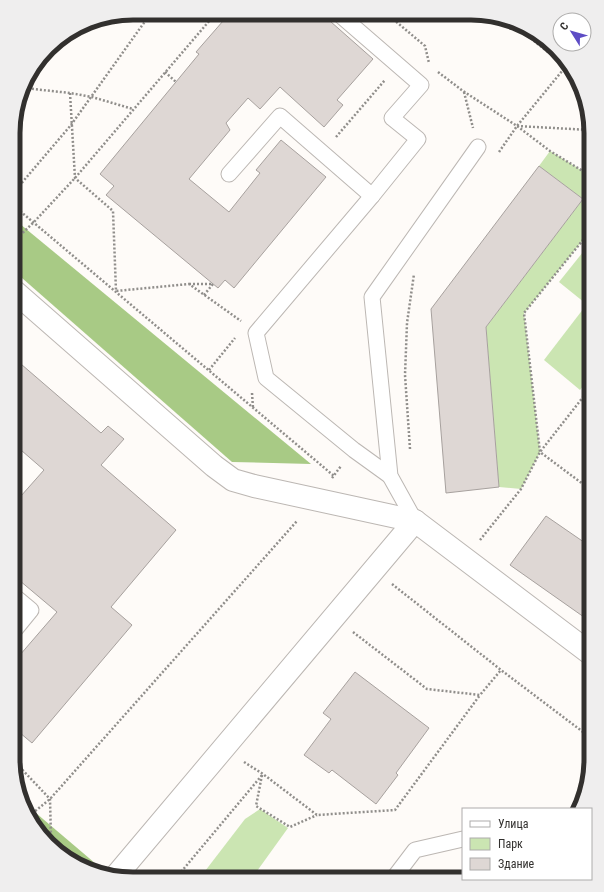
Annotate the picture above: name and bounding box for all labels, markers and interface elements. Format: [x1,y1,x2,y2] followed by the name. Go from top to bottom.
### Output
[552,12,592,52] north arrow
[557,20,571,33] text: С
[462,808,592,880] legend
[498,817,529,831] text: Улица
[498,837,523,851] text: Парк
[498,857,535,871] text: Здание

